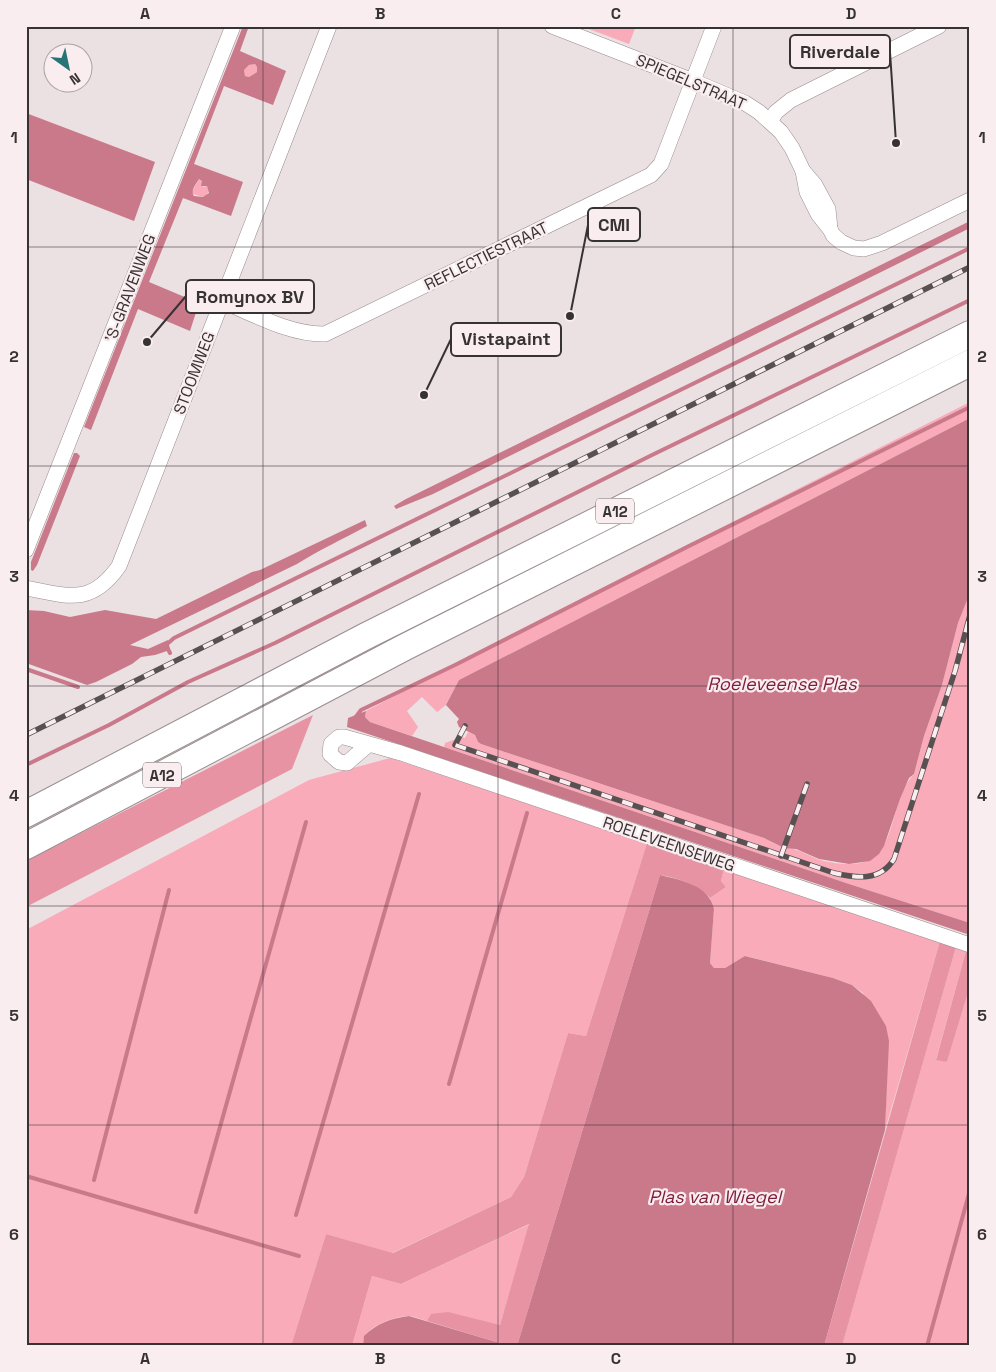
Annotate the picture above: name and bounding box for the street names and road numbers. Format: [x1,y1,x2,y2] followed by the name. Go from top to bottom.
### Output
[633,49,749,115] street label: SPIEGELSTRAAT
[421,217,551,295] street label: REFLECTIESTRAAT
[100,231,160,345] street label: 'S-GRAVENWEG
[169,329,219,417] street label: STOOMWEG
[596,498,634,524] road number: A12
[143,762,181,788] road number: A12
[600,812,738,876] street label: ROELEVEENSEWEG

